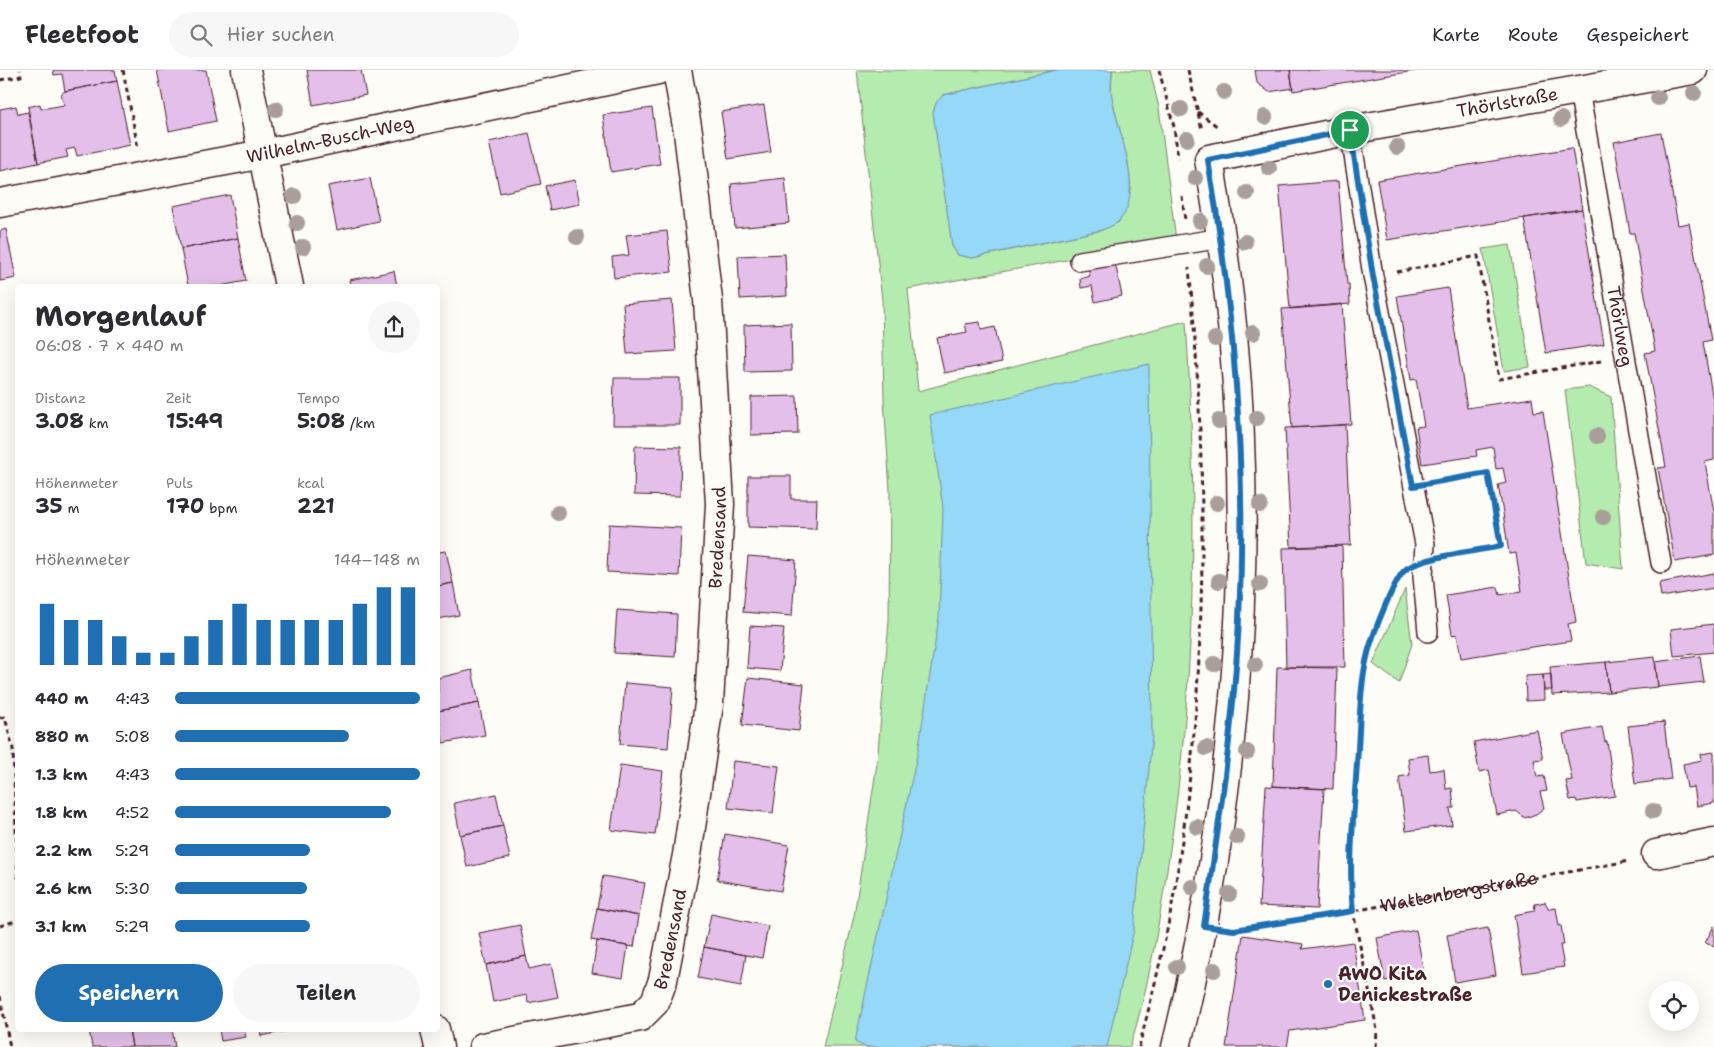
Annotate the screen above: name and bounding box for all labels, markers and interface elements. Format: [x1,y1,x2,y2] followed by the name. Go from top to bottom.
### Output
[169,12,519,57] search box
[25,19,139,51] text: Fleetfoot
[187,21,215,49] icon: search
[227,22,334,47] text: Hier suchen
[1432,23,1480,47] text: Karte
[1508,23,1559,47] text: Route
[1587,23,1689,47] text: Gespeichert
[1455,82,1560,123] street label: Thörlstraße
[1329,109,1371,151] pin
[244,110,416,169] street label: Wilhelm-Busch-Weg
[1336,116,1364,144] icon: arrive
[1601,284,1639,369] street label: Thörlweg
[35,297,207,335] text: Morgenlauf
[368,301,420,353] button: share
[35,335,184,356] text: 06:08 · 7 × 440 m
[35,389,86,407] text: Distanz
[166,389,192,407] text: Zeit
[297,389,340,407] text: Tempo
[35,407,84,435] text: 3.08
[166,407,223,435] text: 15:49
[297,407,345,435] text: 5:08
[84,414,108,432] text: km
[345,414,375,432] text: /km
[35,474,118,492] text: Höhenmeter
[166,474,193,492] text: Puls
[297,474,324,492] text: kcal
[703,486,732,589] street label: Bredensand
[35,492,63,520] text: 35
[166,492,205,520] text: 170
[297,492,335,520] text: 221
[63,499,80,517] text: m
[205,499,238,517] text: bpm
[35,549,130,570] text: Höhenmeter
[334,549,420,570] text: 144–148 m
[35,688,89,709] text: 440 m
[115,688,150,709] text: 4:43
[35,726,89,747] text: 880 m
[115,726,150,747] text: 5:08
[35,764,88,785] text: 1.3 km
[115,764,150,785] text: 4:43
[35,802,87,823] text: 1.8 km
[115,802,150,823] text: 4:52
[35,840,92,861] text: 2.2 km
[115,840,149,861] text: 5:29
[1378,866,1539,918] street label: Wattenbergstraße
[35,878,92,899] text: 2.6 km
[115,878,150,899] text: 5:30
[648,887,692,993] street label: Bredensand
[35,916,86,937] text: 3.1 km
[115,916,149,937] text: 5:29
[1338,962,1473,1007] place label: AWO Kita Denickestraße
[35,964,223,1022] button: Speichern
[233,964,420,1022] button: Teilen
[1322,978,1334,990] marker: AWO Kita Denickestraße
[1649,981,1699,1031] map controls
[1649,981,1699,1031] button: locate

